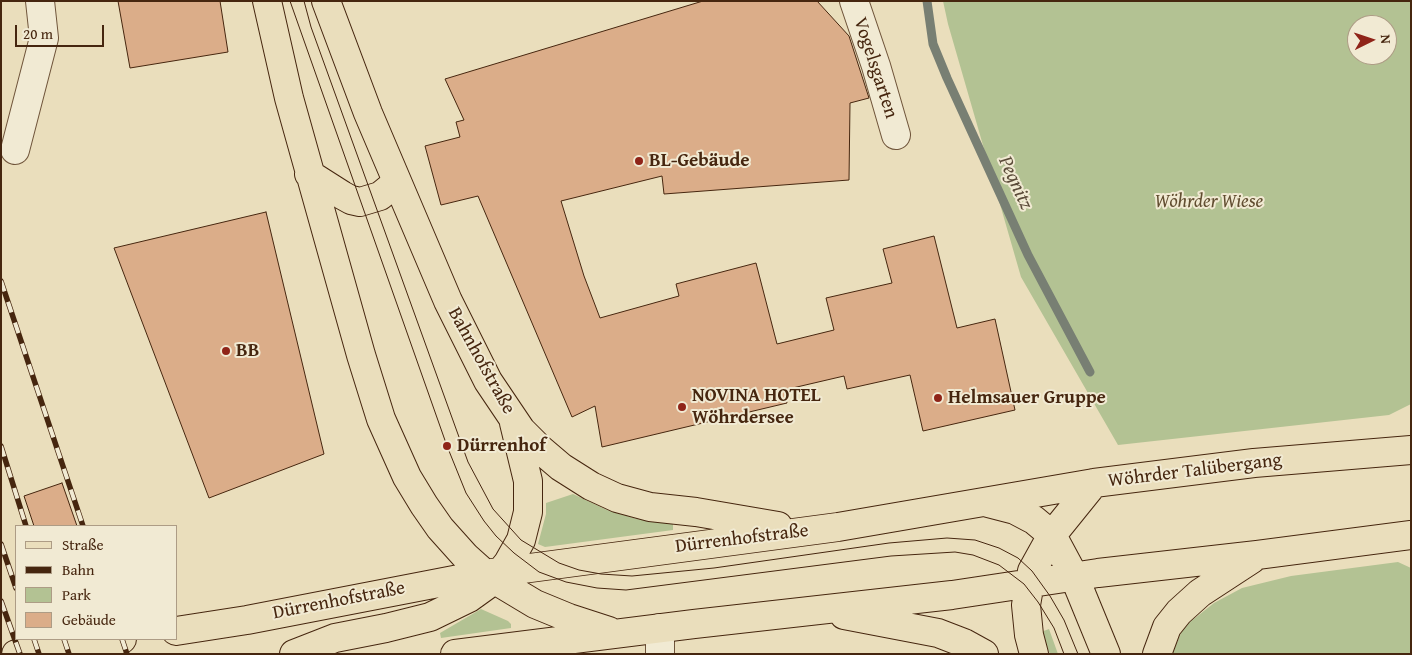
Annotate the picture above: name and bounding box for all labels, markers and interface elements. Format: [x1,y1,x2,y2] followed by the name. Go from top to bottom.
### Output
[18,15,106,47] scale bar
[848,15,902,121] street label: Vogelsgarten
[1347,15,1397,65] north arrow
[23,23,53,44] text: 20 m
[1376,34,1396,44] text: N
[649,150,750,172] place label: BL-Gebäude
[992,153,1038,213] water label: Pegnitz
[633,155,645,167] marker: BL-Gebäude
[1155,191,1263,213] park label: Wöhrder Wiese
[442,304,520,418] street label: Bahnhofstraße
[236,340,259,362] place label: BB
[220,345,232,357] marker: BB
[692,385,821,429] place label: NOVINA HOTEL Wöhrdersee
[948,387,1106,409] place label: Helmsauer Gruppe
[932,392,944,404] marker: Helmsauer Gruppe
[676,401,688,413] marker: NOVINA HOTEL Wöhrdersee
[457,435,546,457] place label: Dürrenhof
[441,440,453,452] marker: Dürrenhof
[1107,449,1283,493] street label: Wöhrder Talübergang
[674,520,810,558] street label: Dürrenhofstraße
[15,525,178,640] legend
[62,534,104,555] text: Straße
[62,559,94,580] text: Bahn
[271,577,407,625] street label: Dürrenhofstraße
[62,584,91,605] text: Park
[62,609,116,630] text: Gebäude

